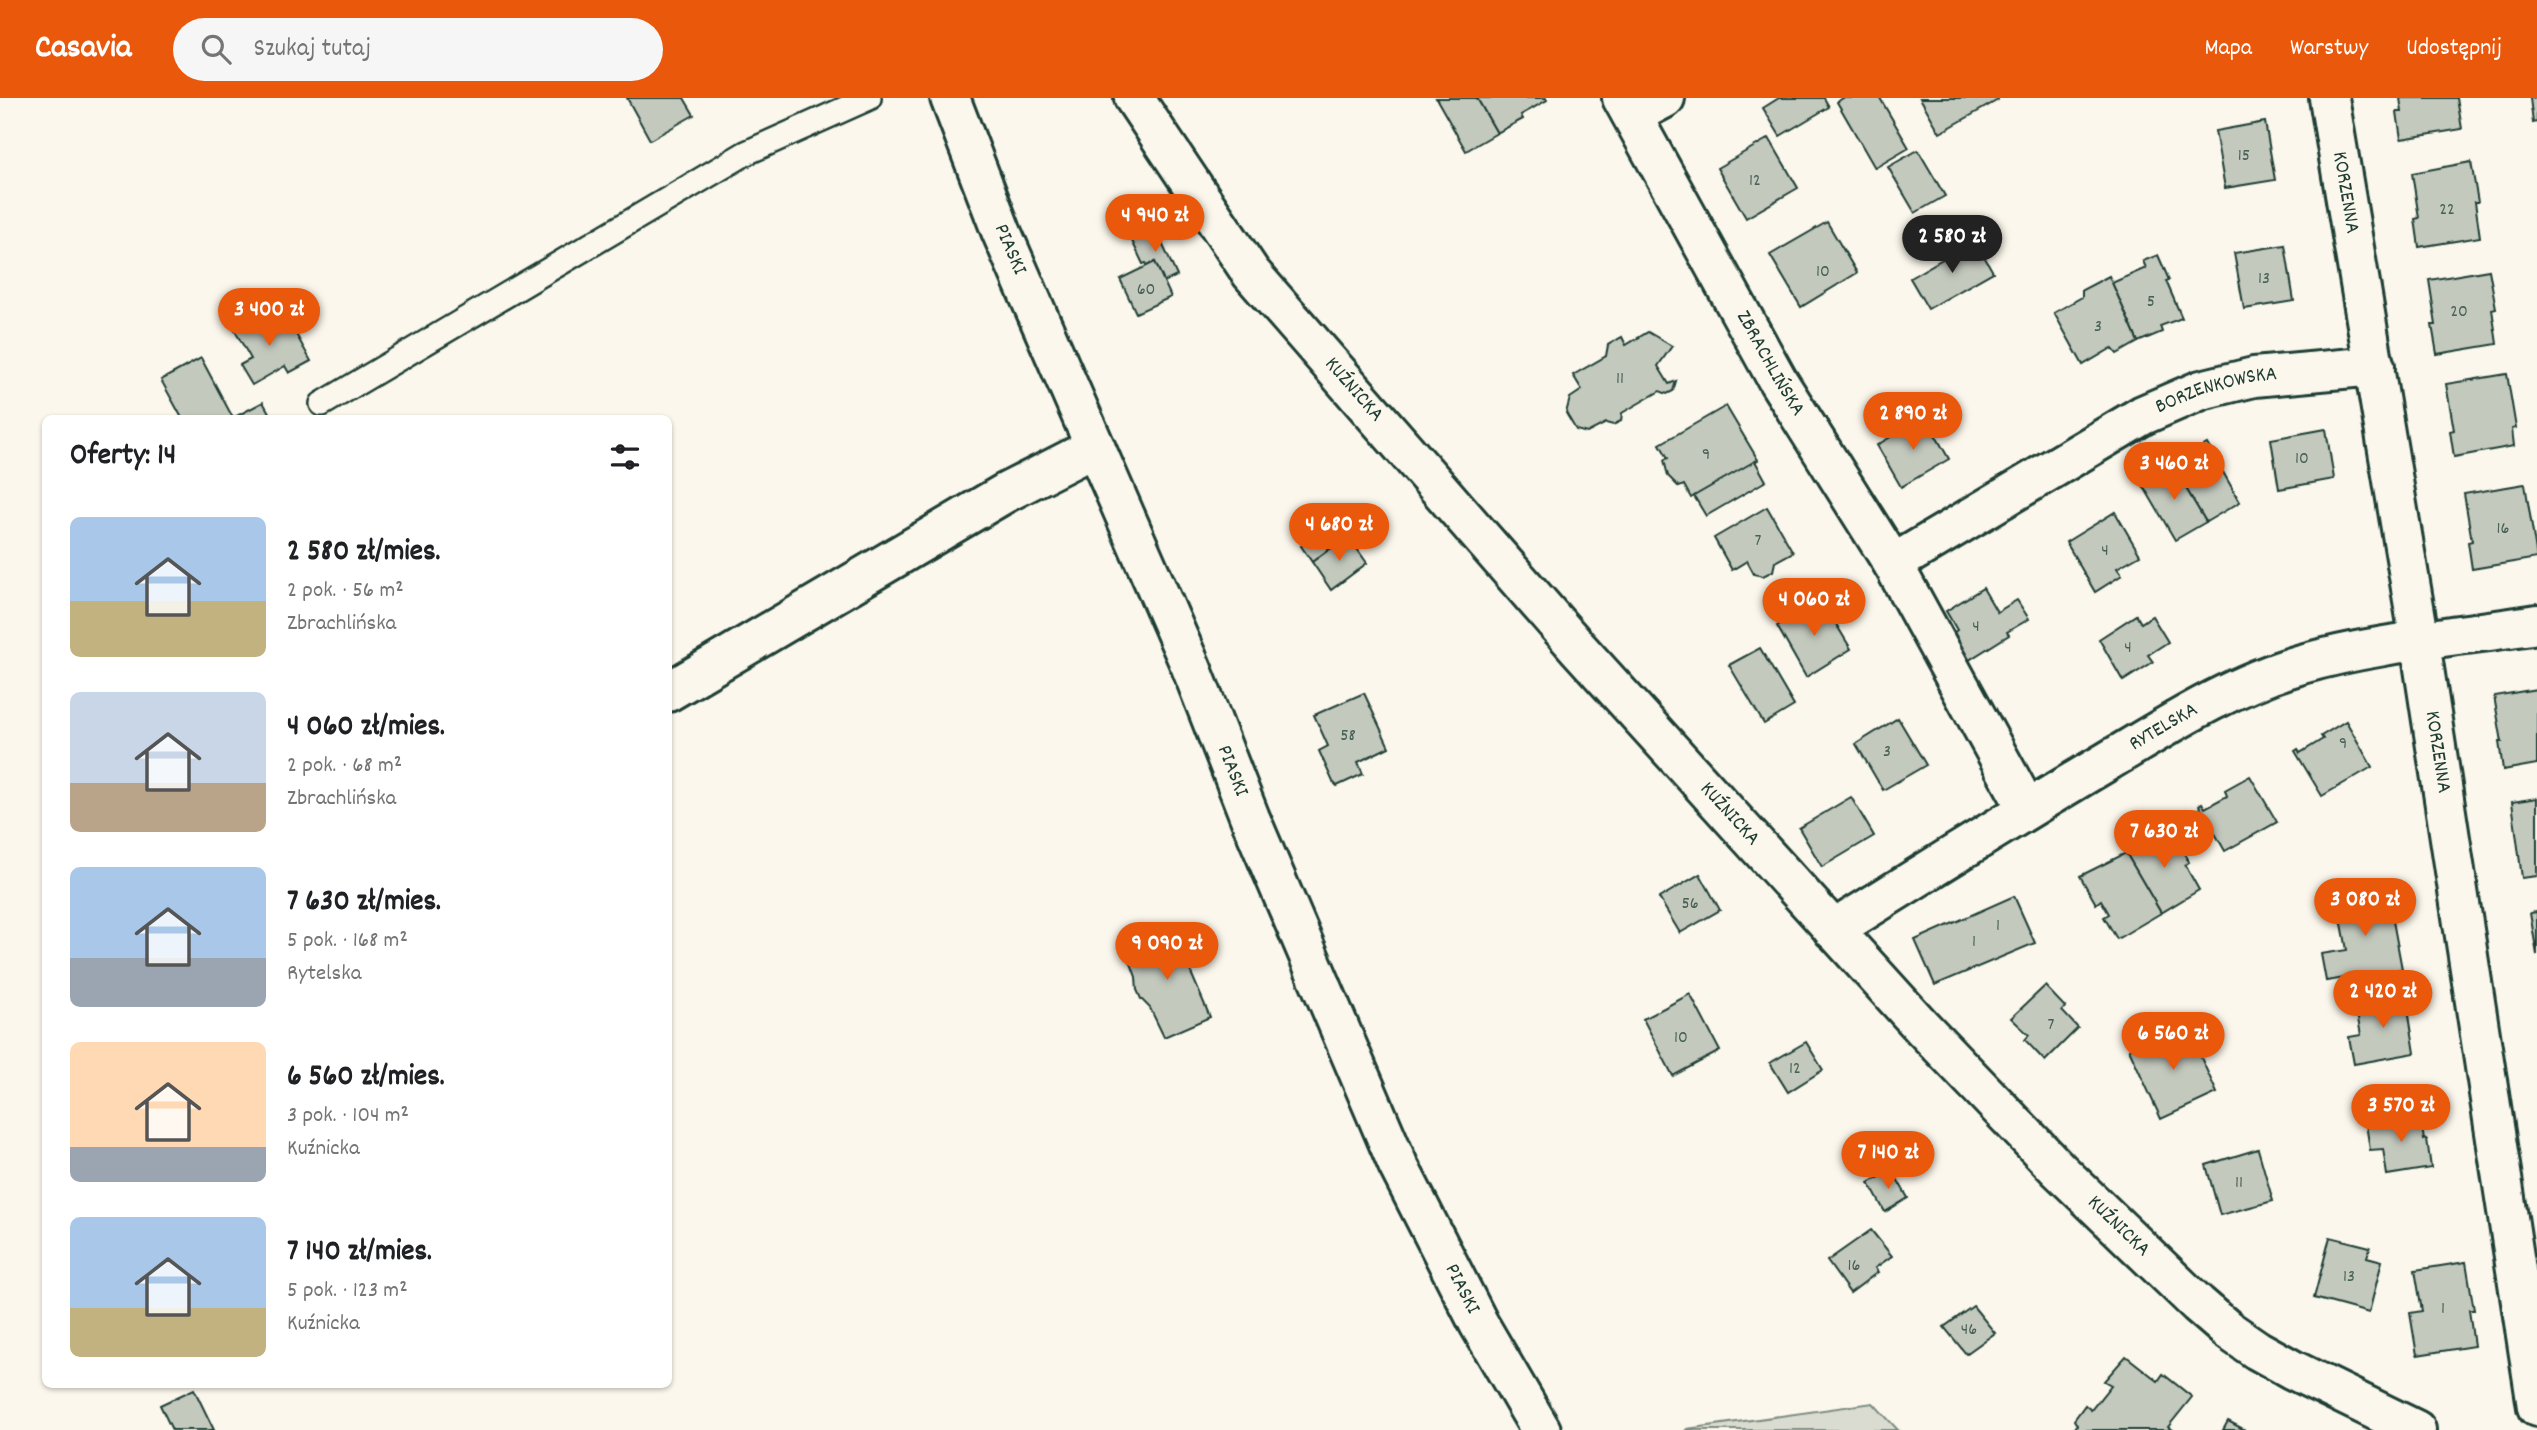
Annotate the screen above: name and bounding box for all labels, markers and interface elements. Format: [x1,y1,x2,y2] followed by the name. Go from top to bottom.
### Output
[173,18,663,81] search box
[35,26,131,73] text: Casavia
[197,30,235,68] icon: search
[253,31,371,68] text: Szukaj tutaj
[2204,32,2252,66] text: Mapa
[2290,32,2368,66] text: Warstwy
[2406,32,2502,66] text: Udostępnij
[2238,144,2250,169] house number: 15
[2323,149,2366,236] street label: KORZENNA
[1749,169,1761,194] house number: 12
[1083,194,1227,254] pin: 4 940 zł
[2439,198,2455,223] house number: 22
[1121,200,1189,233] text: 4 940 zł
[1880,216,2024,275] pin: 2 580 zł
[985,220,1034,281] street label: PIASKI
[1918,221,1986,254] text: 2 580 zł
[1816,260,1830,285] house number: 10
[2258,267,2270,292] house number: 13
[1137,278,1155,303] house number: 60
[197,288,341,348] pin: 3 400 zł
[2147,290,2155,315] house number: 5
[234,294,304,327] text: 3 400 zł
[2450,300,2468,325] house number: 20
[1727,306,1812,422] street label: ZBRACHLIŃSKA
[2094,315,2102,340] house number: 3
[1316,351,1390,429] street label: KUŹNICKA
[2151,360,2278,423] street label: BORZENKOWSKA
[1616,367,1624,392] house number: 11
[1841,392,1985,452] pin: 2 890 zł
[1879,398,1947,431] text: 2 890 zł
[70,436,176,479] text: Oferty: 14
[606,438,644,476] icon: filters
[2102,442,2246,502] pin: 3 460 zł
[1702,443,1710,468] house number: 9
[2295,447,2309,472] house number: 10
[2140,448,2208,481] text: 3 460 zł
[1267,504,1411,563] pin: 4 680 zł
[1305,509,1373,542] text: 4 680 zł
[2497,517,2509,542] house number: 16
[1755,529,1762,554] house number: 7
[287,532,441,575] text: 2 580 zł/mies.
[2101,539,2109,564] house number: 4
[126,545,210,629] icon: home
[287,575,404,608] text: 2 pok. · 56 m²
[1742,578,1886,638] pin: 4 060 zł
[1779,584,1849,617] text: 4 060 zł
[287,608,396,641] text: Zbrachlińska
[1972,615,1980,640] house number: 4
[2124,636,2132,661] house number: 4
[2124,696,2204,760] street label: RYTELSKA
[287,707,445,750] text: 4 060 zł/mies.
[2416,709,2458,795] street label: KORZENNA
[126,720,210,804] icon: home
[1340,724,1356,749] house number: 58
[2339,732,2347,757] house number: 9
[1883,740,1891,765] house number: 3
[1208,741,1256,802] street label: PIASKI
[287,750,402,783] text: 2 pok. · 68 m²
[1692,776,1766,853] street label: KUŹNICKA
[287,783,396,816] text: Zbrachlińska
[2092,810,2236,870] pin: 7 630 zł
[2130,816,2198,849] text: 7 630 zł
[2293,878,2437,938] pin: 3 080 zł
[287,882,441,925] text: 7 630 zł/mies.
[2330,884,2400,917] text: 3 080 zł
[1681,892,1699,917] house number: 56
[126,895,210,979] icon: home
[1996,914,2000,939] house number: 1
[1095,922,1239,982] pin: 9 090 zł
[287,925,408,958] text: 5 pok. · 168 m²
[1131,928,1203,961] text: 9 090 zł
[1972,930,1976,955] house number: 1
[287,958,362,991] text: Rytelska
[2311,970,2455,1030] pin: 2 420 zł
[2349,976,2417,1009] text: 2 420 zł
[2101,1012,2245,1072] pin: 6 560 zł
[2048,1013,2055,1038] house number: 7
[2138,1018,2208,1051] text: 6 560 zł
[1674,1026,1688,1051] house number: 10
[287,1057,445,1100] text: 6 560 zł/mies.
[1789,1057,1801,1082] house number: 12
[126,1070,210,1154] icon: home
[2329,1084,2473,1144] pin: 3 570 zł
[2367,1090,2435,1123] text: 3 570 zł
[287,1100,409,1133] text: 3 pok. · 104 m²
[1816,1132,1960,1191] pin: 7 140 zł
[287,1133,360,1166] text: Kuźnicka
[1857,1137,1919,1170] text: 7 140 zł
[2235,1171,2243,1196] house number: 11
[2080,1189,2156,1265] street label: KUŹNICKA
[287,1232,432,1275] text: 7 140 zł/mies.
[126,1245,210,1329] icon: home
[1848,1254,1860,1279] house number: 16
[1436,1259,1487,1320] street label: PIASKI
[2343,1265,2355,1290] house number: 13
[287,1275,408,1308] text: 5 pok. · 123 m²
[2441,1297,2445,1322] house number: 1
[287,1308,360,1341] text: Kuźnicka
[1961,1318,1977,1343] house number: 46

